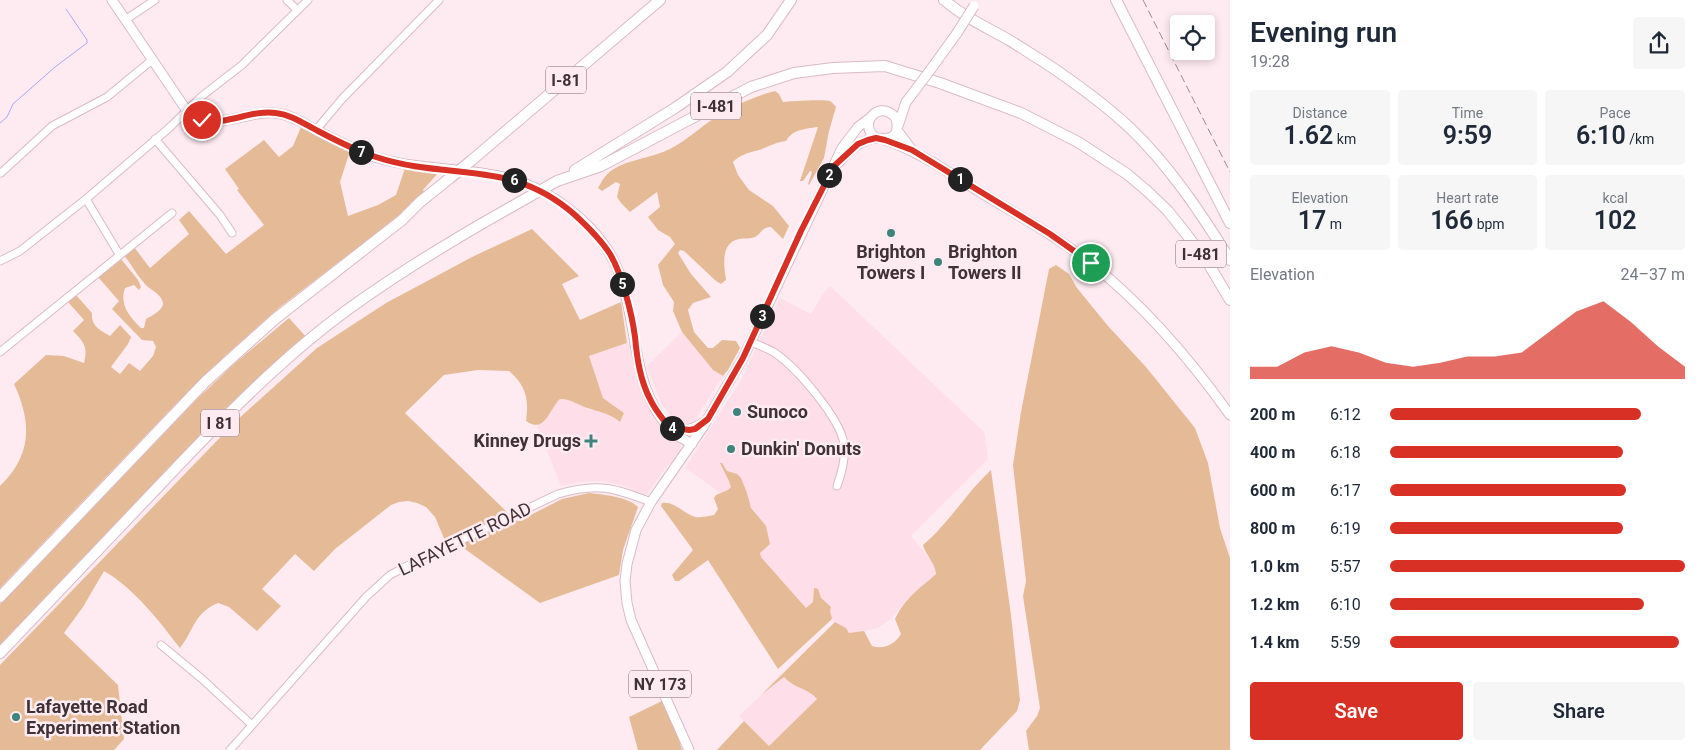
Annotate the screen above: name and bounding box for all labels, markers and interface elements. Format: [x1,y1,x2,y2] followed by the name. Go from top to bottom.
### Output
[1170,15,1215,60] map controls
[1170,15,1215,60] button: locate
[1250,16,1397,49] text: Evening run
[1633,17,1685,69] button: share
[1250,52,1290,71] text: 19:28
[546,66,586,94] road number: I-81
[691,92,741,120] road number: I-481
[181,99,223,141] pin
[1293,105,1347,121] text: Distance
[1452,105,1483,121] text: Time
[1600,105,1631,121] text: Pace
[188,106,216,134] icon: check
[1283,121,1333,150] text: 1.62
[1443,121,1492,150] text: 9:59
[1576,121,1626,150] text: 6:10
[1333,131,1356,147] text: km
[1626,131,1654,147] text: /km
[348,140,374,164] pin: 7
[357,144,366,160] text: 7
[816,162,842,188] pin: 2
[948,166,972,192] pin: 1
[825,167,834,183] text: 2
[502,168,526,192] pin: 6
[956,171,965,187] text: 1
[510,172,519,188] text: 6
[1291,190,1348,206] text: Elevation
[1436,190,1499,206] text: Heart rate
[1603,190,1628,206] text: kcal
[1298,206,1326,235] text: 17
[1430,206,1473,235] text: 166
[1594,206,1637,235] text: 102
[1326,216,1342,232] text: m
[1473,216,1505,232] text: bpm
[885,227,897,239] marker: Brighton Towers I
[1176,240,1226,268] road number: I-481
[856,241,926,283] place label: Brighton Towers I
[948,241,1022,283] place label: Brighton Towers II
[1070,242,1112,284] pin
[1077,249,1105,277] icon: arrive
[932,256,944,268] marker: Brighton Towers II
[1250,265,1315,284] text: Elevation
[1621,265,1685,284] text: 24–37 m
[610,272,634,296] pin: 5
[618,276,627,292] text: 5
[750,304,774,328] pin: 3
[758,308,767,324] text: 3
[747,401,808,422] place label: Sunoco
[1250,405,1295,424] text: 200 m
[1330,405,1361,424] text: 6:12
[731,406,743,418] marker: Sunoco
[201,409,239,436] road number: I 81
[660,416,684,440] pin: 4
[668,420,677,436] text: 4
[474,430,581,451] place label: Kinney Drugs
[585,435,597,447] marker: Kinney Drugs
[741,438,861,459] place label: Dunkin' Donuts
[725,443,737,455] marker: Dunkin' Donuts
[1250,443,1295,462] text: 400 m
[1330,443,1361,462] text: 6:18
[1250,481,1295,500] text: 600 m
[1330,481,1361,500] text: 6:17
[395,497,535,580] street label: LAFAYETTE ROAD
[1250,519,1295,538] text: 800 m
[1330,519,1361,538] text: 6:19
[1250,557,1299,576] text: 1.0 km
[1330,557,1361,576] text: 5:57
[1250,595,1299,614] text: 1.2 km
[1330,595,1361,614] text: 6:10
[1250,633,1299,652] text: 1.4 km
[1330,633,1361,652] text: 5:59
[629,671,691,698] road number: NY 173
[1250,682,1463,740] button: Save
[1473,682,1685,740] button: Share
[26,696,180,738] place label: Lafayette Road Experiment Station
[10,711,22,723] marker: Lafayette Road Experiment Station

